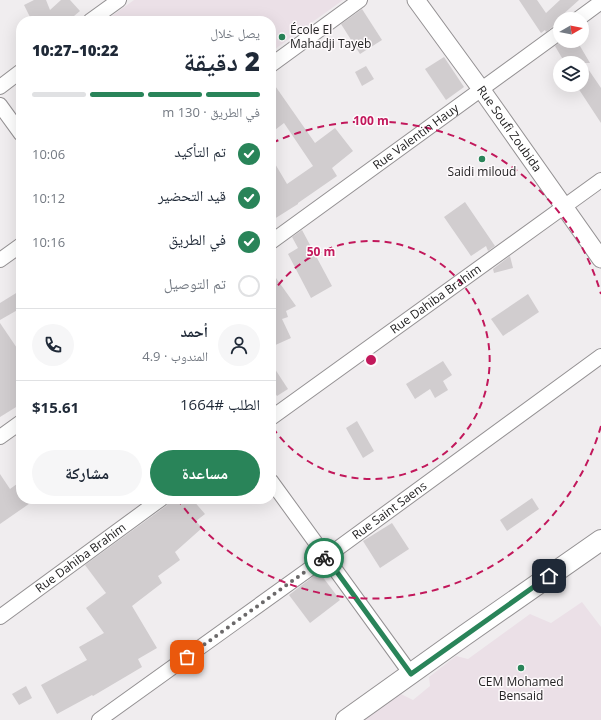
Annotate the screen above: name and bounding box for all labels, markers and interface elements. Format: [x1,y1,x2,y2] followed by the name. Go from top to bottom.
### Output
[553,12,589,48] north arrow
[553,12,589,92] map controls
[290,21,371,52] place label: École El Mahadji Tayeb
[210,24,260,42] text: يصل خلال
[277,32,287,42] marker: École El Mahadji Tayeb
[32,40,119,60] text: 10:22–10:27
[183,43,260,79] text: 2 دقيقة
[553,56,589,92] button: layers
[473,82,546,175] street label: Rue Soufi Zoubida
[369,99,463,173] street label: Rue Valentin Hauy
[162,103,260,121] text: في الطريق · 130 m
[353,112,389,129] text: 100 m
[174,141,226,161] text: تم التأكيد
[238,143,260,165] icon: check
[32,145,65,163] text: 10:06
[477,154,487,164] marker: Saidi miloud
[448,163,516,180] place label: Saidi miloud
[158,185,226,205] text: قيد التحضير
[238,187,260,209] icon: check
[32,189,65,207] text: 10:12
[168,229,226,249] text: في الطريق
[238,231,260,253] icon: check
[32,233,65,251] text: 10:16
[307,243,335,260] text: 50 m
[386,260,484,337] street label: Rue Dahiba Brahim
[164,273,226,293] text: تم التوصيل
[181,321,208,341] text: أحمد
[32,324,74,366] button: phone
[218,324,260,366] button: person
[142,347,208,365] text: المندوب · 4.9
[364,353,378,367] centre of rings
[180,394,260,414] text: الطلب #1664
[32,397,79,417] text: $15.61
[32,450,142,496] button: مشاركة
[150,450,260,496] button: مساعدة
[348,477,430,543] street label: Rue Saint Saens
[32,519,129,596] street label: Rue Dahiba Brahim
[304,538,344,578] courier
[313,547,335,569] icon: bike
[532,559,566,593] pin
[538,565,560,587] icon: home
[170,640,204,674] pin
[176,646,198,668] icon: bag
[516,663,526,673] marker: CEM Mohamed Bensaid
[478,673,564,704] place label: CEM Mohamed Bensaid

